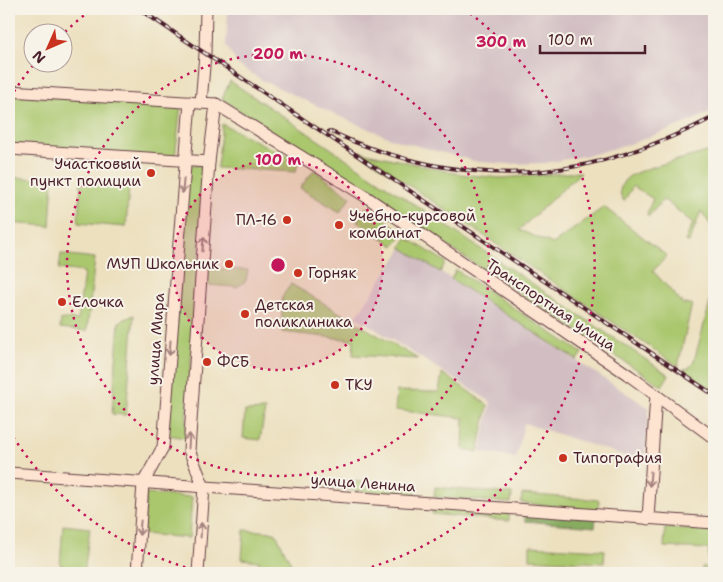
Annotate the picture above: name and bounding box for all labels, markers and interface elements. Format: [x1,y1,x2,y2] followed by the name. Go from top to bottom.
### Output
[22,22,72,72] north arrow
[540,22,646,54] scale bar
[548,30,593,50] text: 100 m
[476,32,526,52] text: 300 m
[253,44,303,64] text: 200 m
[29,47,49,67] text: N
[255,150,301,170] text: 100 m
[30,154,141,191] place label: Участковый пункт полиции
[145,167,157,179] marker: Участковый пункт полиции
[178,178,187,194] one-way arrow
[349,206,476,243] place label: Учебно-курсовой комбинат
[236,210,277,230] place label: ПЛ-16
[281,214,293,226] marker: ПЛ-16
[333,219,345,231] marker: Учебно-курсовой комбинат
[199,236,208,252] one-way arrow
[106,254,219,274] place label: МУП Школьник
[483,254,620,356] street label: Транспортная улица
[269,256,287,274] centre of rings
[223,258,235,270] marker: МУП Школьник
[308,263,357,283] place label: Горняк
[292,267,304,279] marker: Горняк
[72,292,124,312] place label: Елочка
[143,292,169,386] street label: улица Мира
[255,295,353,332] place label: Детская поликлиника
[56,296,68,308] marker: Елочка
[239,308,251,320] marker: Детская поликлиника
[165,340,175,356] one-way arrow
[217,352,249,372] place label: ФСБ
[201,356,213,368] marker: ФСБ
[345,375,373,395] place label: ТКУ
[329,379,341,391] marker: ТКУ
[185,433,194,449] one-way arrow
[573,448,662,468] place label: Типография
[557,452,569,464] marker: Типография
[310,469,417,497] street label: улица Ленина
[646,471,655,487] one-way arrow
[135,520,145,536] one-way arrow
[196,522,205,538] one-way arrow

